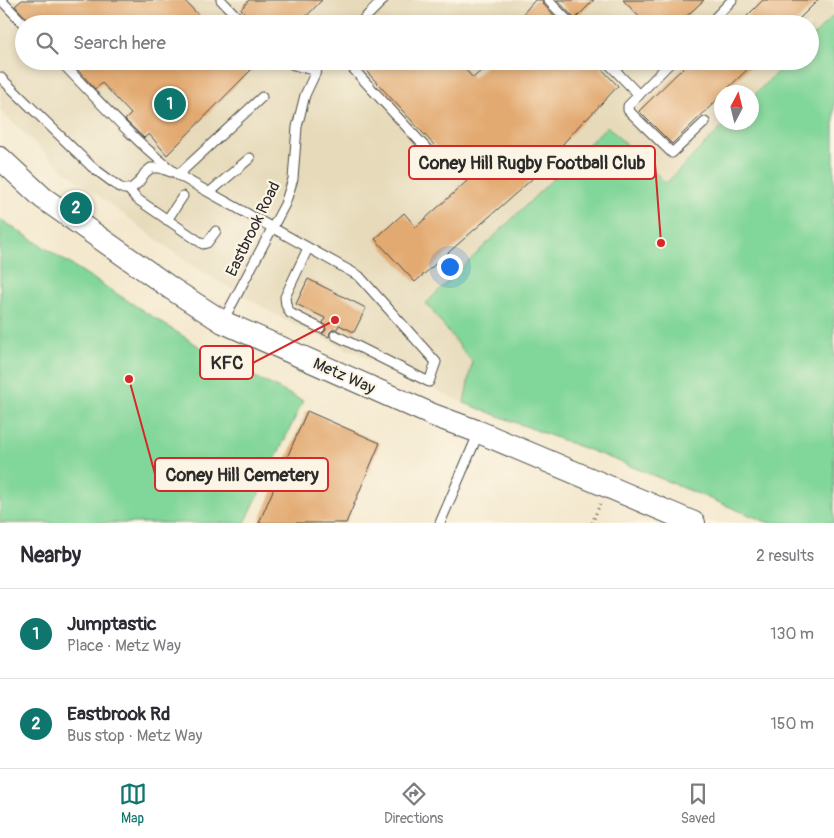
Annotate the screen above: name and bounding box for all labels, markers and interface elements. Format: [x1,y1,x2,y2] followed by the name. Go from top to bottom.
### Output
[15,15,819,70] search box
[33,29,61,57] icon: search
[73,31,166,55] text: Search here
[154,85,186,123] pin: 1
[714,85,759,130] north arrow
[409,146,655,179] callout: Coney Hill Rugby Football Club
[419,152,646,175] text: Coney Hill Rugby Football Club
[221,178,285,280] street label: Eastbrook Road
[60,189,92,227] pin: 2
[437,254,463,280] your location
[200,346,253,379] callout: KFC
[211,352,243,375] text: KFC
[310,354,378,399] street label: Metz Way
[155,458,328,491] callout: Coney Hill Cemetery
[165,464,319,487] text: Coney Hill Cemetery
[20,542,81,569] text: Nearby
[756,546,814,566] text: 2 results
[67,612,157,636] text: Jumptastic
[33,624,39,644] text: 1
[770,624,814,644] text: 130 m
[67,636,181,656] text: Place · Metz Way
[67,702,170,726] text: Eastbrook Rd
[32,714,40,734] text: 2
[770,714,814,734] text: 150 m
[67,726,202,746] text: Bus stop · Metz Way
[119,780,147,827] tab: Map
[384,780,443,827] tab: Directions
[681,780,715,827] tab: Saved

